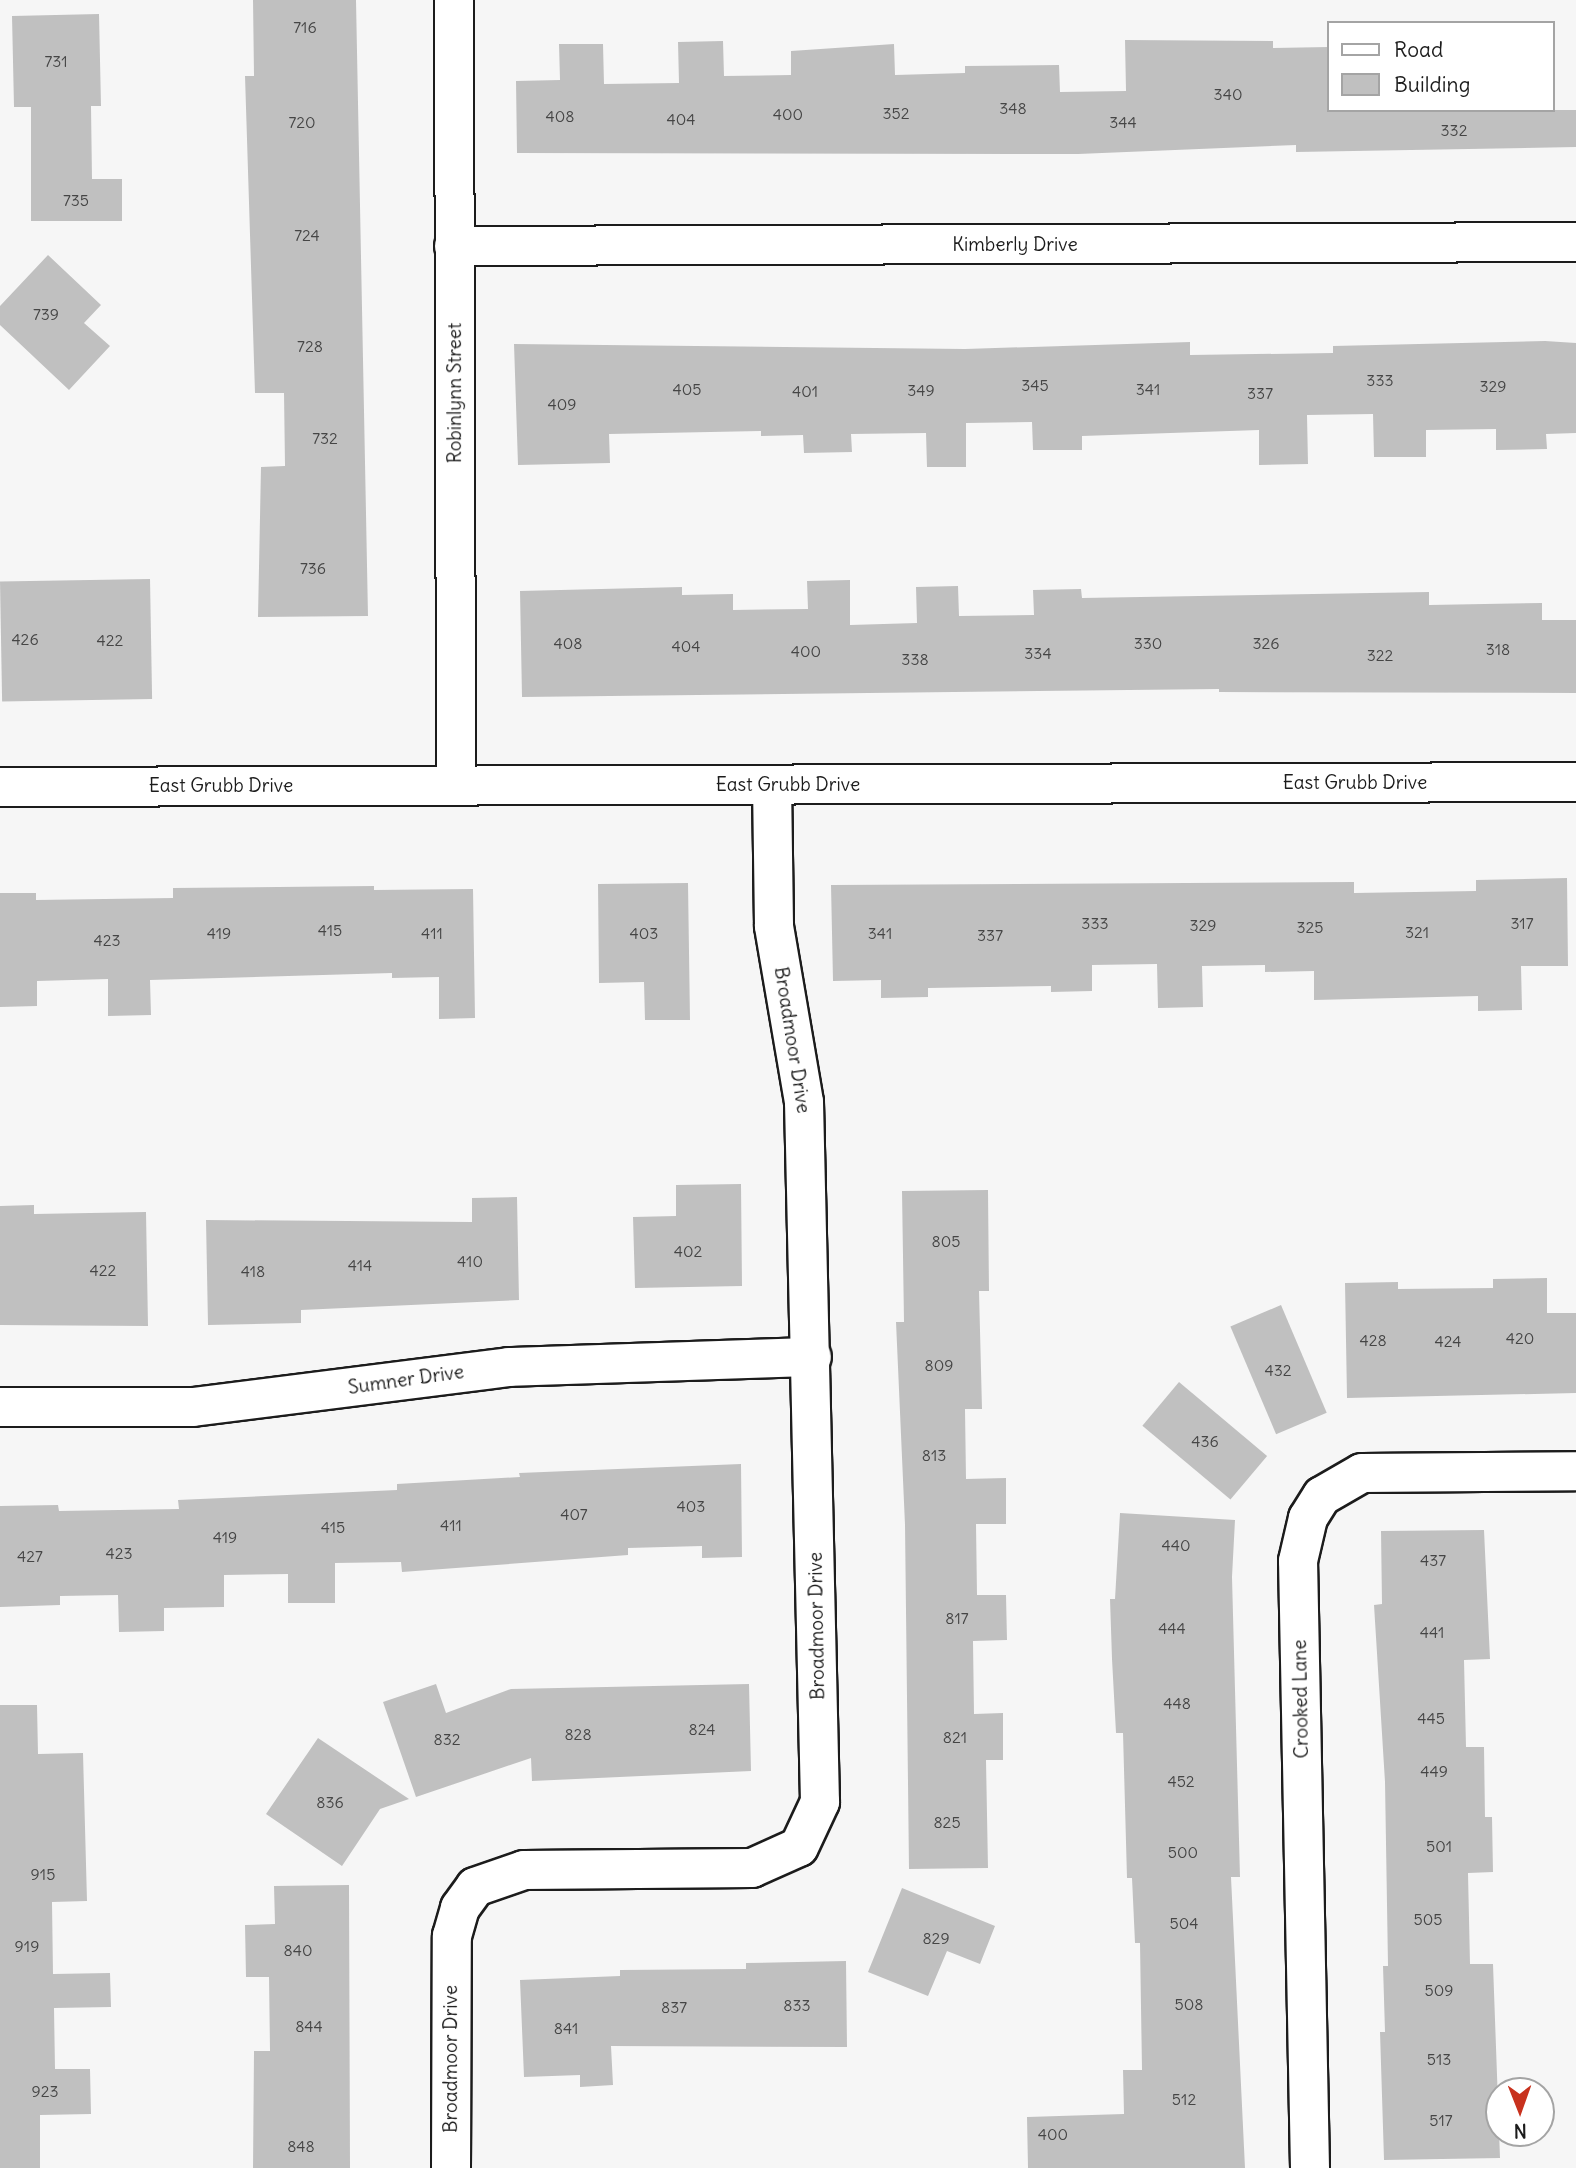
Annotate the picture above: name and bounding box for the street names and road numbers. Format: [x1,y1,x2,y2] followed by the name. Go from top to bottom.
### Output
[952,234,1078,256] street label: Kimberly Drive
[444,323,466,463] street label: Robinlynn Street
[1283,772,1427,794] street label: East Grubb Drive
[716,774,860,796] street label: East Grubb Drive
[149,775,293,797] street label: East Grubb Drive
[769,965,815,1115] street label: Broadmoor Drive
[347,1361,465,1399] street label: Sumner Drive
[804,1552,830,1700] street label: Broadmoor Drive
[1289,1639,1313,1759] street label: Crooked Lane
[440,1985,462,2133] street label: Broadmoor Drive

